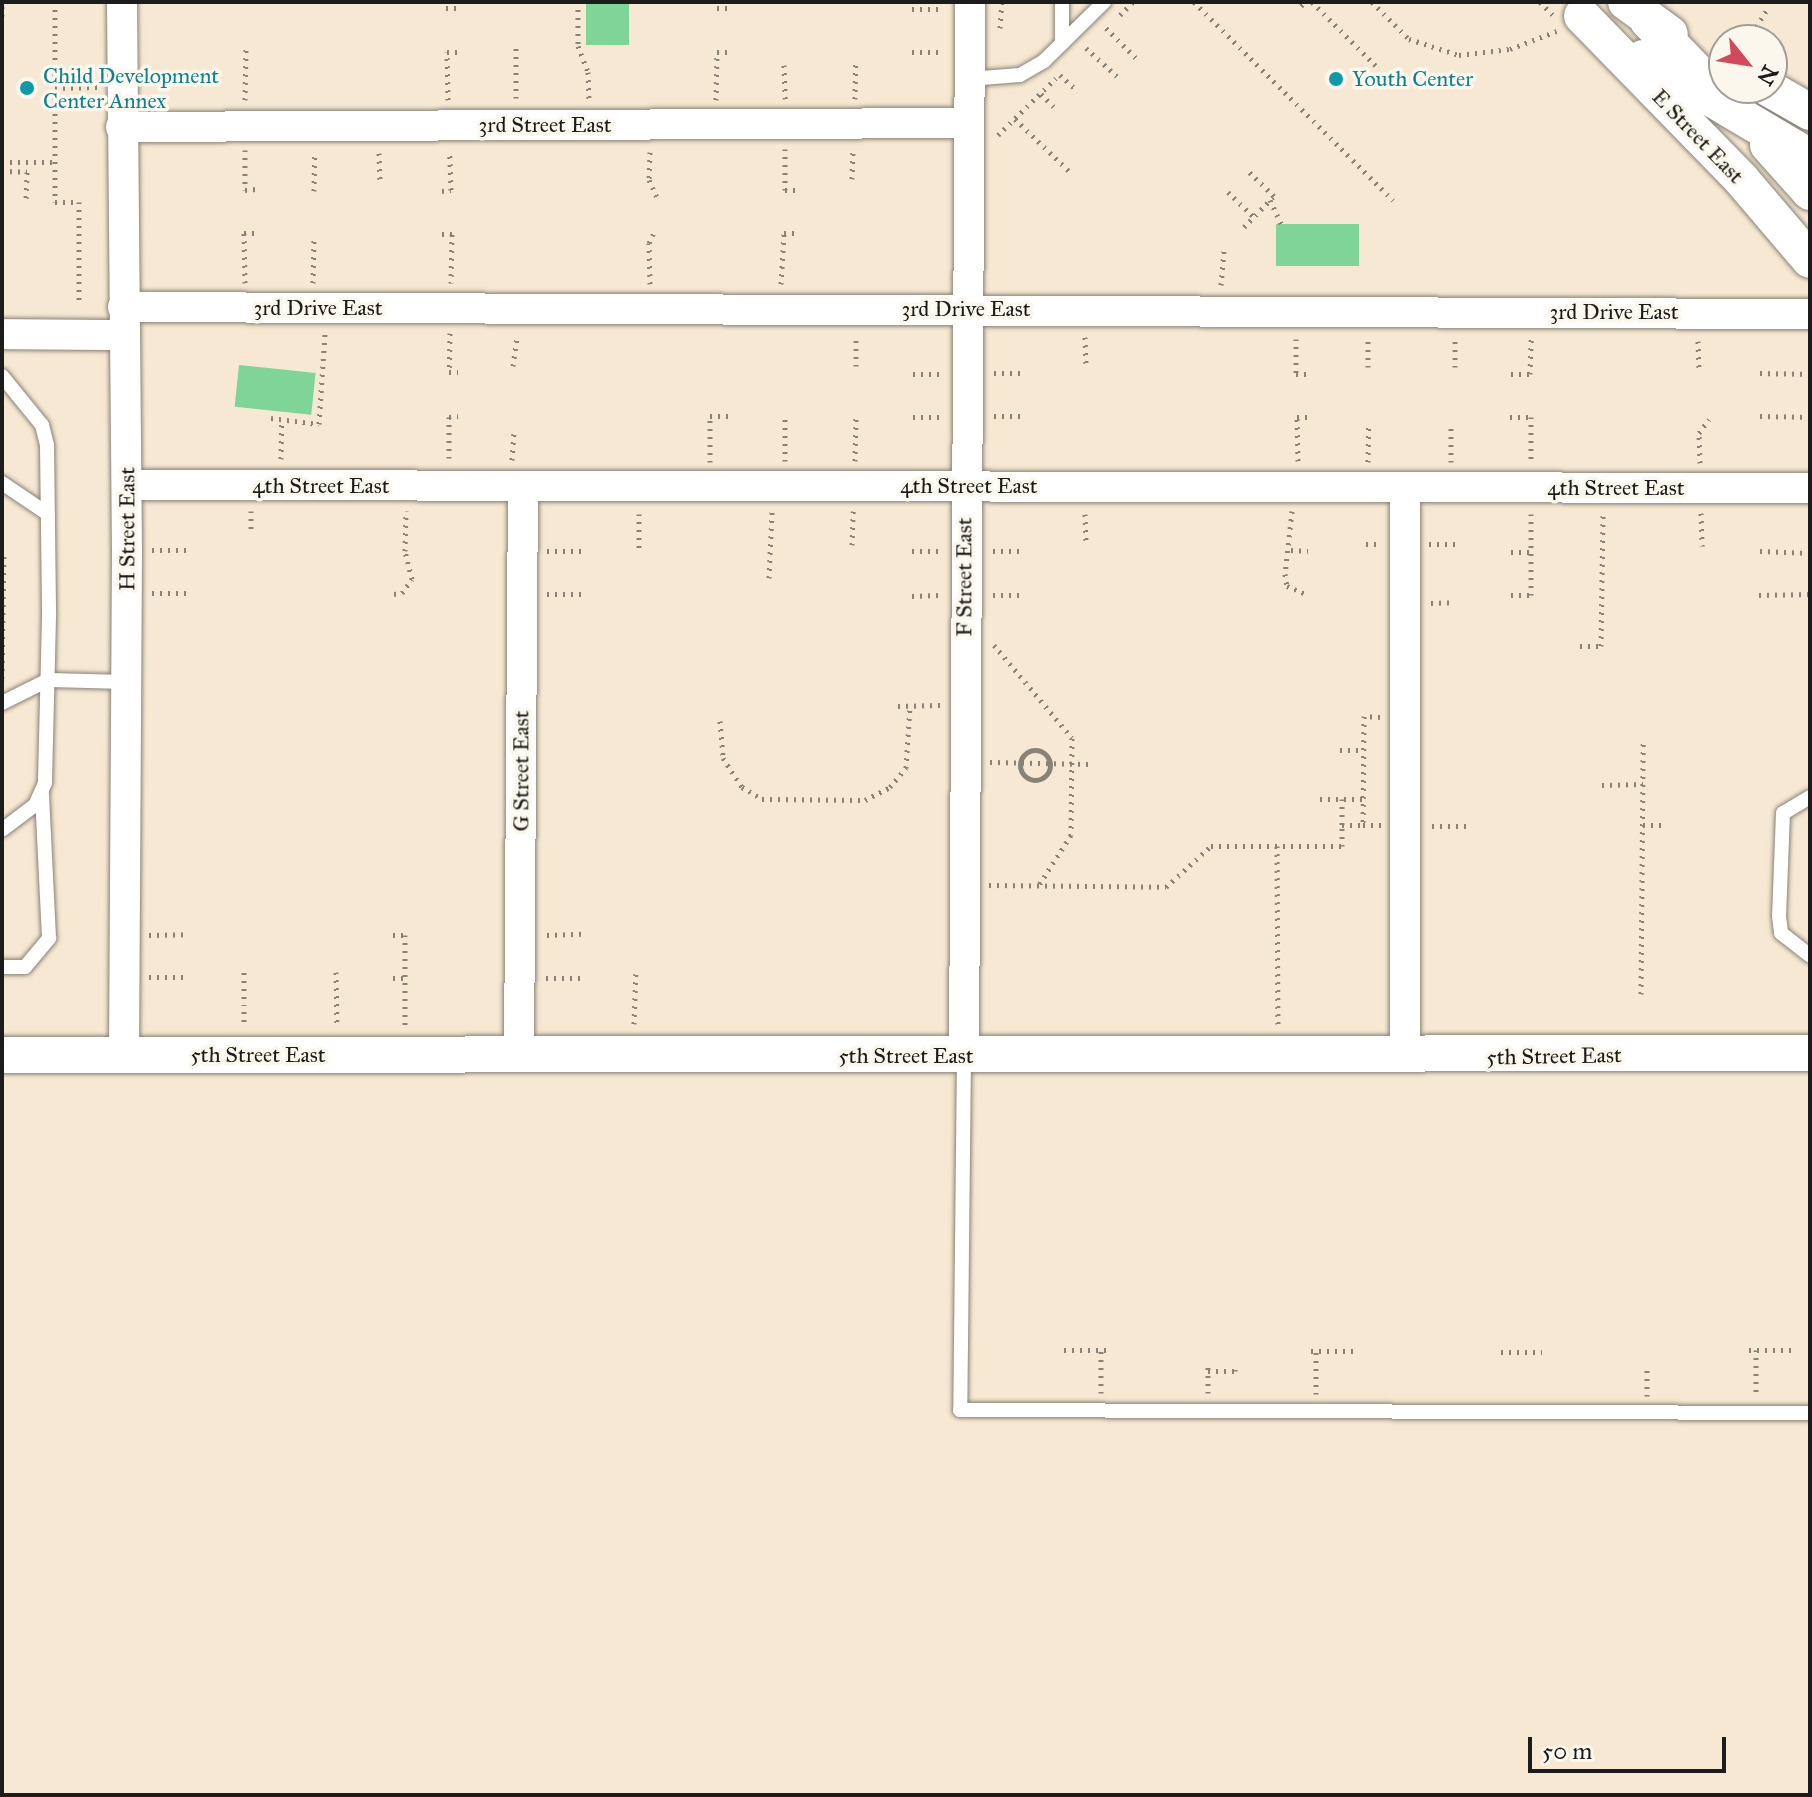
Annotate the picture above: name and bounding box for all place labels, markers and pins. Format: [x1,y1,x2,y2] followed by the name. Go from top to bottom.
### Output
[43,62,219,114] place label: Child Development Center Annex
[1352,66,1473,92] place label: Youth Center
[1327,70,1345,88] marker: Youth Center
[18,79,36,97] marker: Child Development Center Annex

